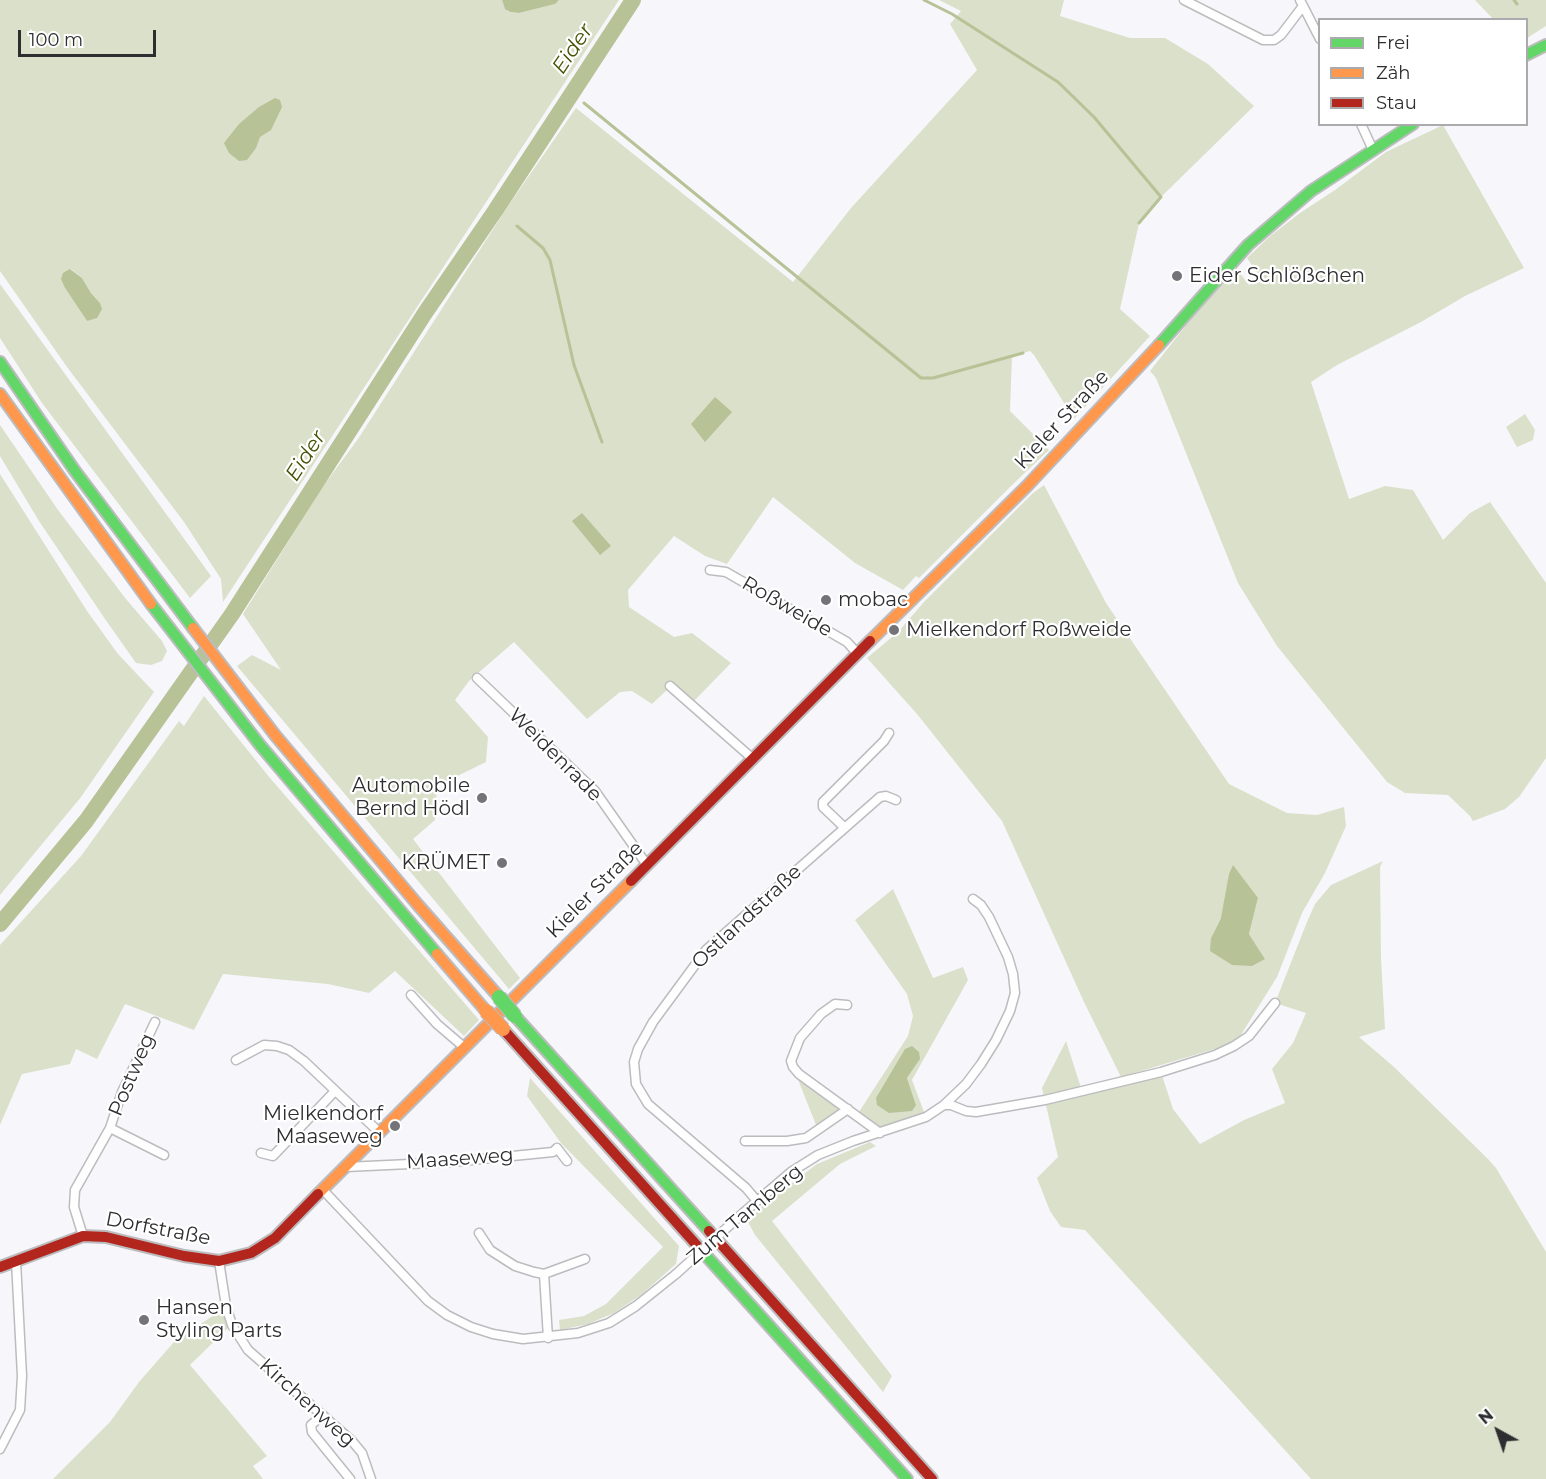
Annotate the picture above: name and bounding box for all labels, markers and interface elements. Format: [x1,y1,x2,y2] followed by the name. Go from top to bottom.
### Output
[21,18,159,56] scale bar
[1318,18,1528,126] legend
[547,19,599,79] water label: Eider
[29,29,83,51] text: 100 m
[1376,32,1410,54] text: Frei
[1376,62,1411,84] text: Zäh
[1376,92,1417,114] text: Stau
[1189,264,1365,288] place label: Eider Schlößchen
[1170,269,1184,283] marker: Eider Schlößchen
[1010,365,1114,475] street label: Kieler Straße
[280,426,332,486] water label: Eider
[738,571,836,643] street label: Roßweide
[838,588,908,612] place label: mobac
[819,593,833,607] marker: mobac
[906,618,1132,642] place label: Mielkendorf Roßweide
[887,623,901,637] marker: Mielkendorf Roßweide
[503,703,607,807] street label: Weidenrade
[352,774,470,821] place label: Automobile Bernd Hödl
[475,791,489,805] marker: Automobile Bernd Hödl
[542,837,648,943] street label: Kieler Straße
[402,851,490,875] place label: KRÜMET
[495,856,509,870] marker: KRÜMET
[687,860,807,974] street label: Ostlandstraße
[104,1030,160,1120] street label: Postweg
[263,1102,383,1149] place label: Mielkendorf Maaseweg
[388,1119,402,1133] marker: Mielkendorf Maaseweg
[406,1143,514,1175] street label: Maaseweg
[682,1160,808,1270] street label: Zum Tamberg
[104,1207,212,1251] street label: Dorfstraße
[156,1296,282,1343] place label: Hansen Styling Parts
[137,1313,151,1327] marker: Hansen Styling Parts
[254,1354,360,1452] street label: Kirchenweg
[1468,1401,1528,1461] north arrow
[1475,1405,1497,1428] text: N

